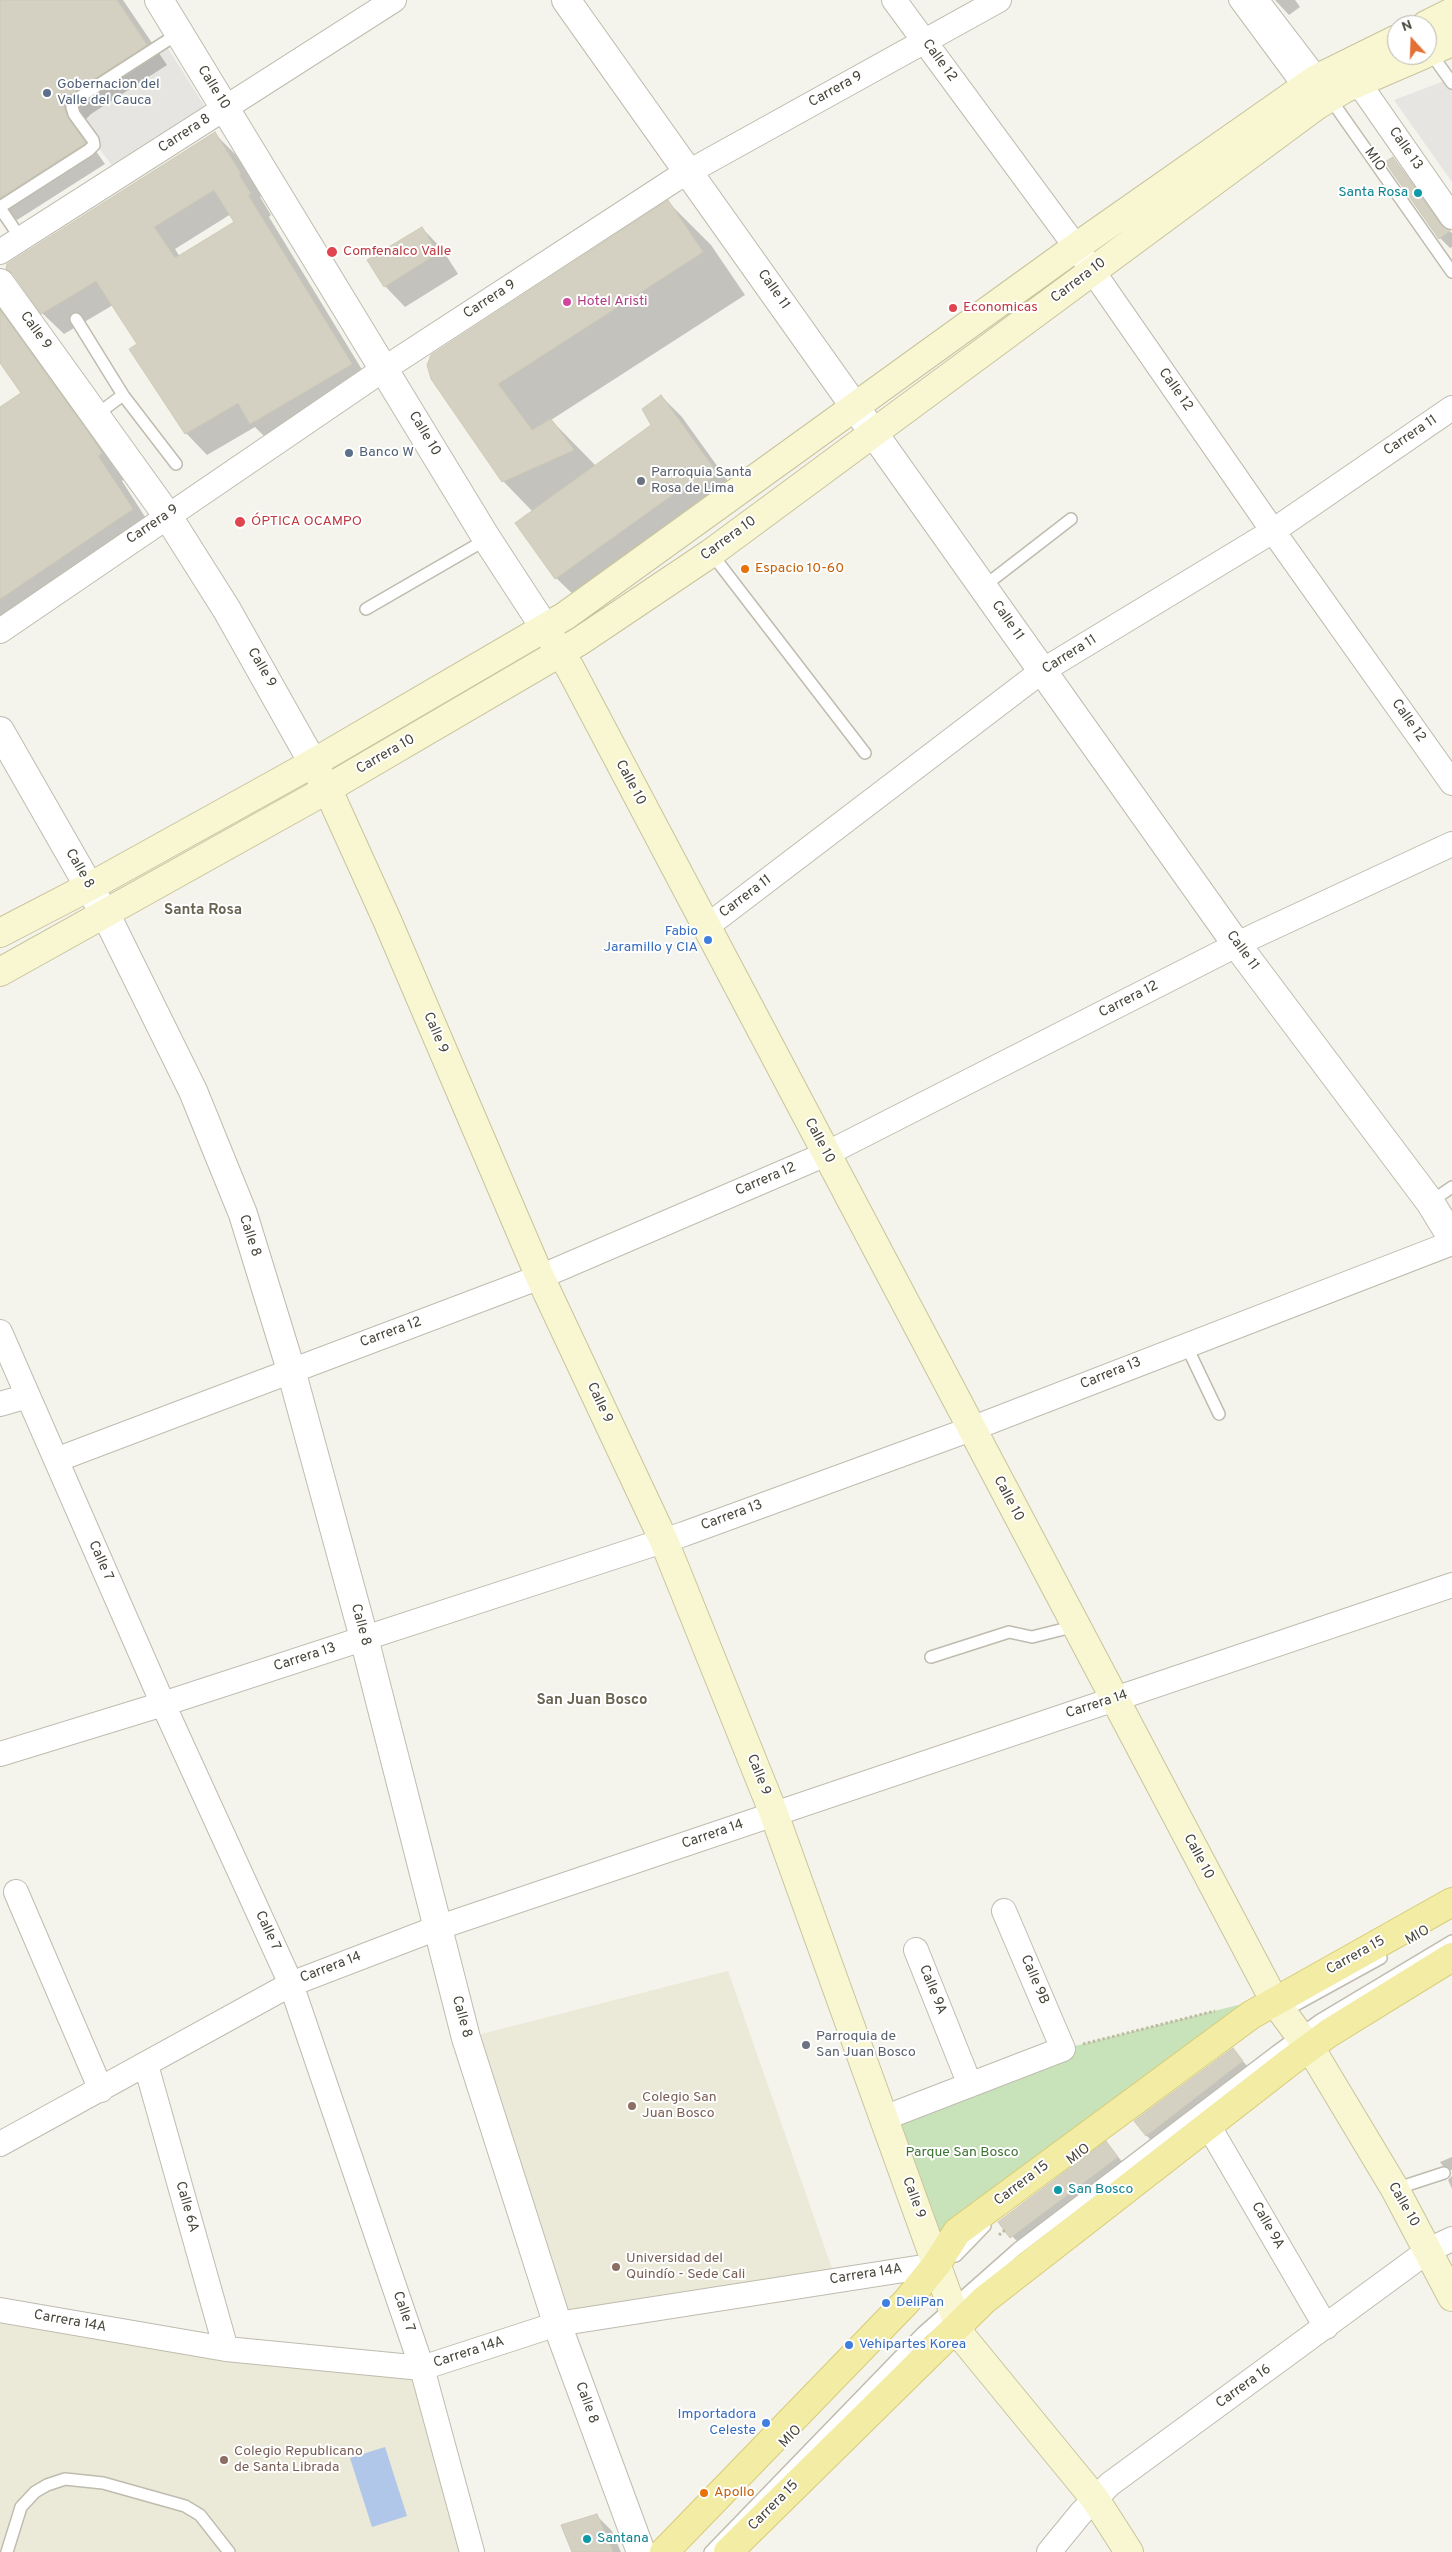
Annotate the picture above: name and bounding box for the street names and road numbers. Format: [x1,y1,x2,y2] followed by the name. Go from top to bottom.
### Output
[918,36,960,86] street label: Calle 12
[193,63,233,113] street label: Calle 10
[806,68,866,112] street label: Carrera 9
[156,111,214,157] street label: Carrera 8
[1384,124,1426,174] street label: Calle 13
[1360,145,1388,175] street label: MIO
[1048,255,1110,307] street label: Carrera 10
[753,267,793,313] street label: Calle 11
[461,277,519,323] street label: Carrera 9
[16,309,54,353] street label: Calle 9
[1154,365,1196,415] street label: Calle 12
[404,409,444,459] street label: Calle 10
[1381,412,1441,460] street label: Carrera 11
[124,502,182,548] street label: Carrera 9
[698,513,760,565] street label: Carrera 10
[987,598,1027,644] street label: Calle 11
[1040,632,1100,678] street label: Carrera 11
[243,645,279,691] street label: Calle 9
[1387,696,1429,746] street label: Calle 12
[354,732,418,778] street label: Carrera 10
[611,758,649,808] street label: Calle 10
[61,846,97,892] street label: Calle 8
[717,872,775,922] street label: Carrera 11
[1222,928,1262,974] street label: Calle 11
[1097,978,1161,1022] street label: Carrera 12
[419,1010,451,1056] street label: Calle 9
[800,1116,838,1166] street label: Calle 10
[733,1160,799,1200] street label: Carrera 12
[234,1213,264,1259] street label: Calle 8
[358,1314,424,1352] street label: Carrera 12
[1078,1354,1144,1394] street label: Carrera 13
[582,1380,616,1426] street label: Calle 9
[989,1474,1027,1524] street label: Calle 10
[699,1497,765,1535] street label: Carrera 13
[84,1538,116,1584] street label: Calle 7
[346,1602,374,1648] street label: Calle 8
[272,1640,338,1676] street label: Carrera 13
[1064,1687,1130,1723] street label: Carrera 14
[742,1752,774,1798] street label: Calle 9
[680,1817,746,1853] street label: Carrera 14
[1179,1832,1217,1882] street label: Calle 10
[251,1908,283,1954] street label: Calle 7
[1403,1922,1433,1950] street label: MIO
[1324,1933,1388,1979] street label: Carrera 15
[298,1949,364,1987] street label: Carrera 14
[1016,1953,1052,2007] street label: Calle 9B
[914,1963,950,2017] street label: Calle 9A
[447,1994,475,2040] street label: Calle 8
[1064,2141,1094,2169] street label: MIO
[991,2158,1053,2210] street label: Carrera 15
[898,2175,928,2221] street label: Calle 9
[171,2180,201,2234] street label: Calle 6A
[1384,2180,1422,2230] street label: Calle 10
[1247,2199,1287,2253] street label: Calle 9A
[828,2261,904,2289] street label: Carrera 14A
[388,2289,418,2335] street label: Calle 7
[32,2307,108,2337] street label: Carrera 14A
[431,2334,507,2372] street label: Carrera 14A
[1213,2361,1275,2413] street label: Carrera 16
[571,2380,601,2426] street label: Calle 8
[776,2422,806,2452] street label: MIO
[745,2477,803,2535] street label: Carrera 15

